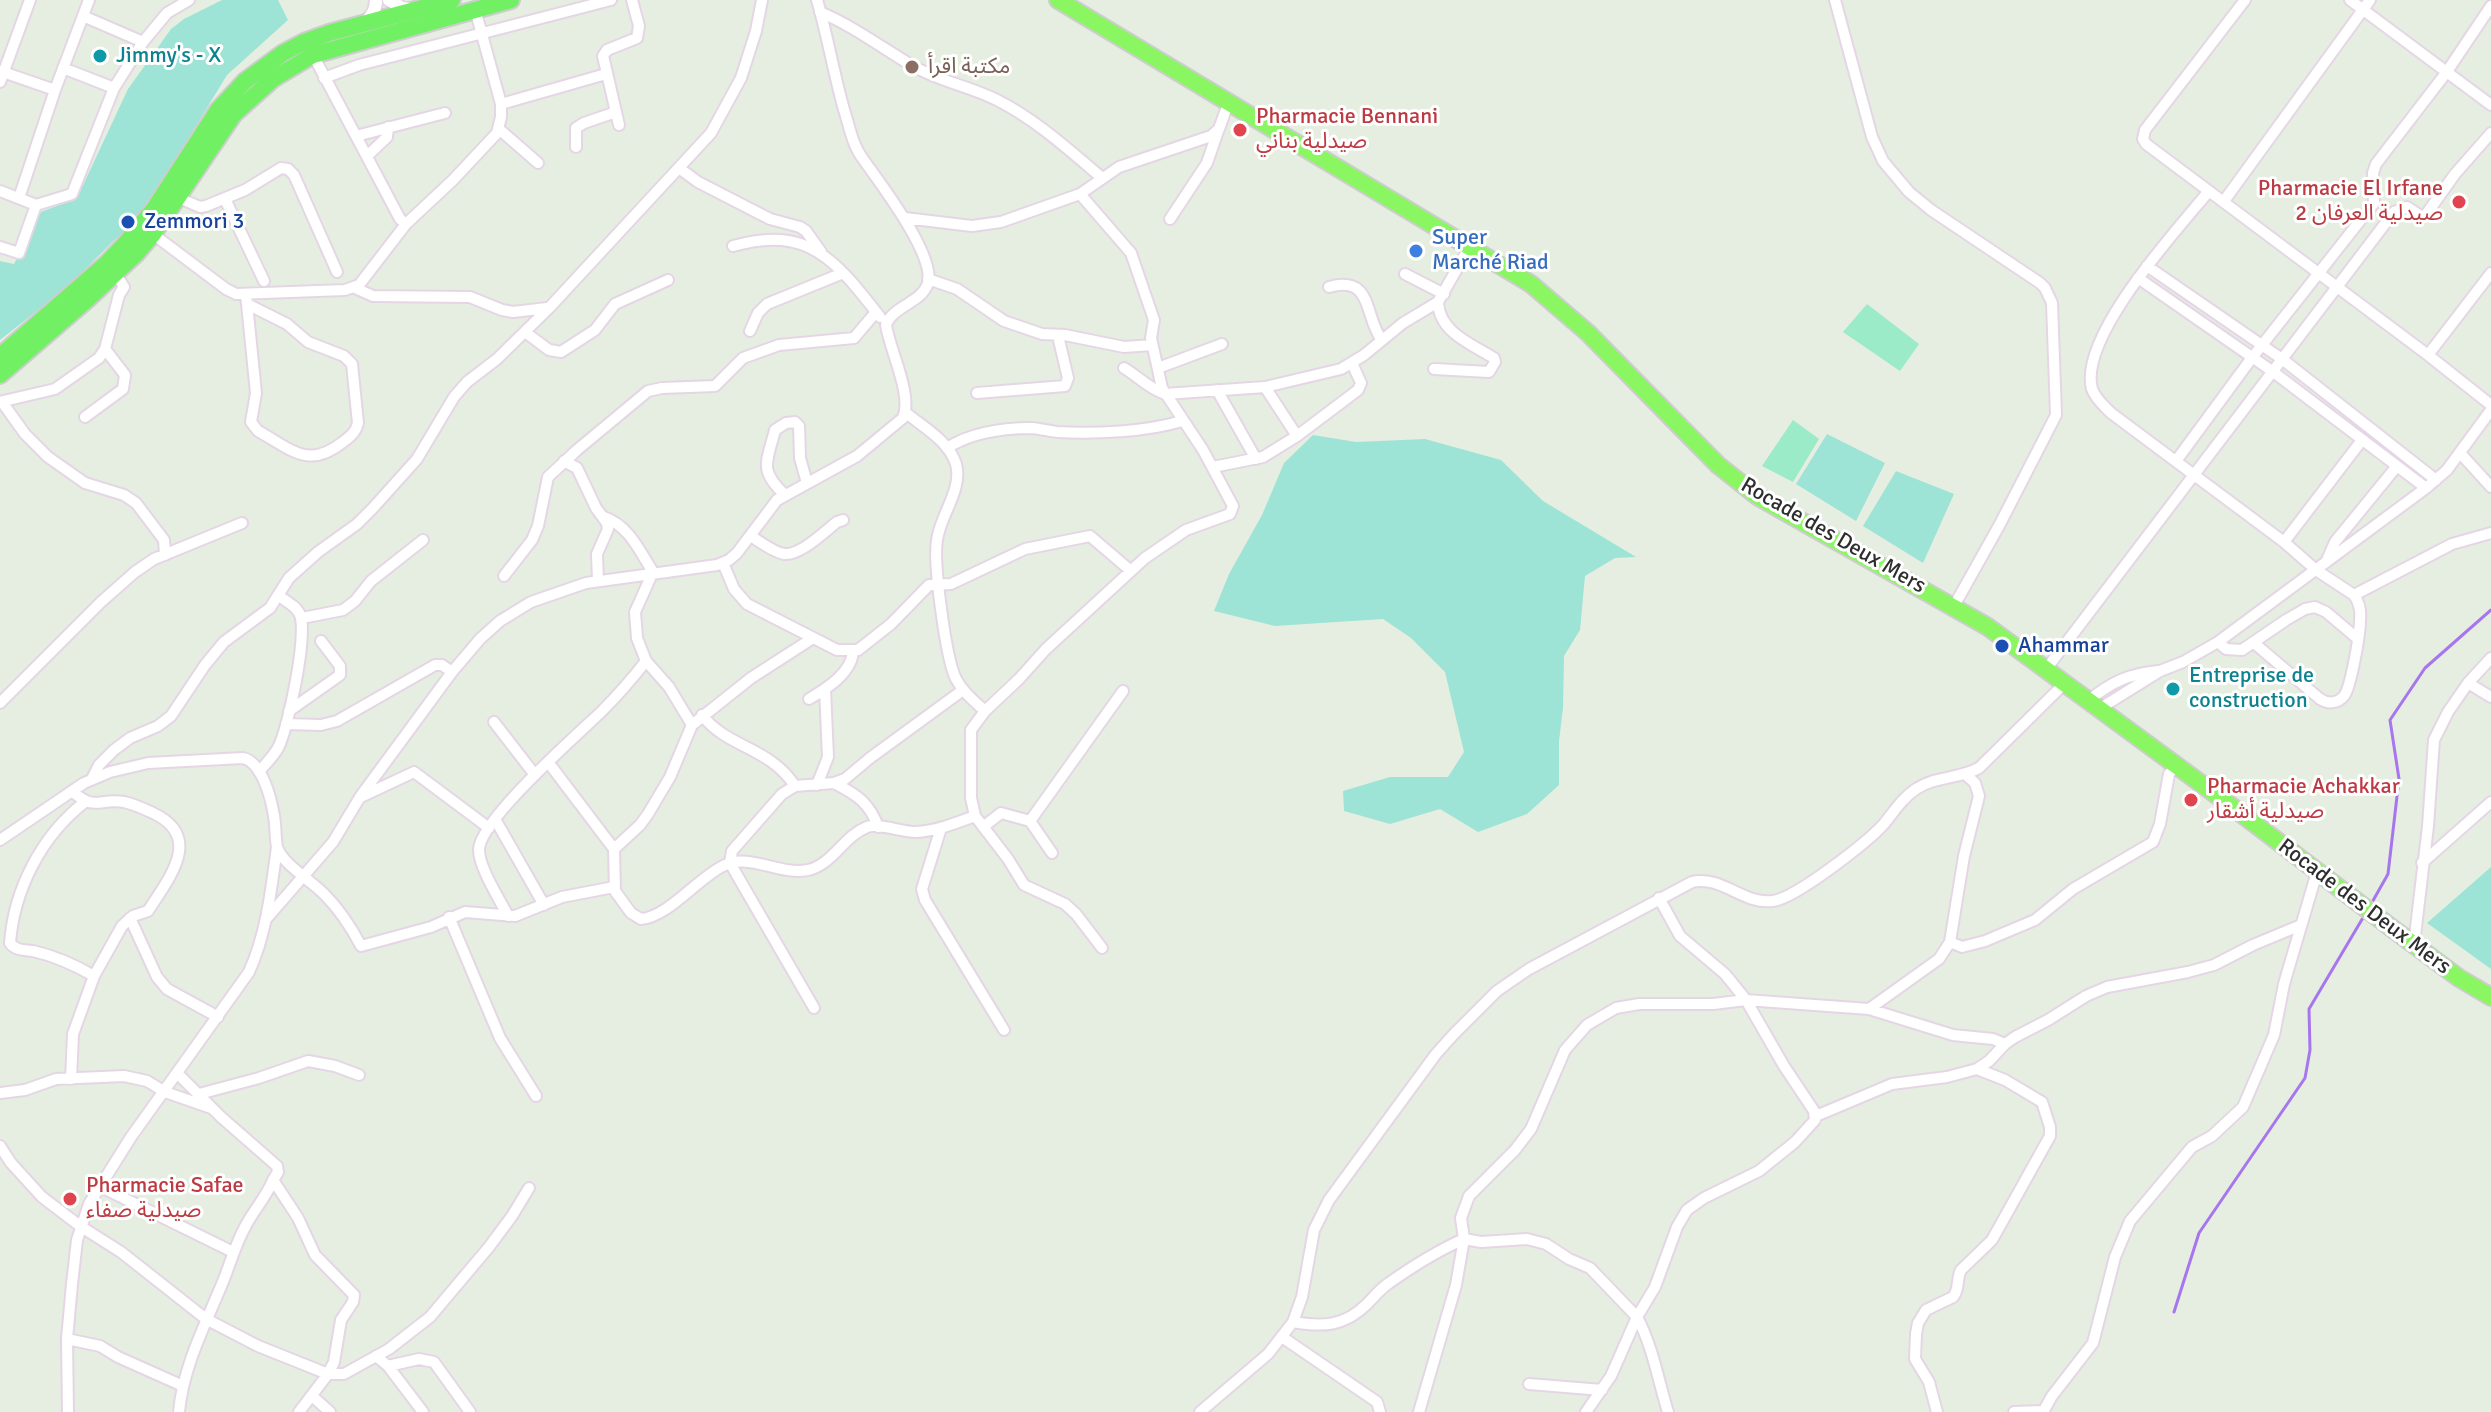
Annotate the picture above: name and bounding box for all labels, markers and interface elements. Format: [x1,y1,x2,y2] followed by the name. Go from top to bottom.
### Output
[116,43,221,69] place label: Jimmy's - X
[91,47,109,65] marker: Jimmy's - X
[928,54,1010,80] place label: مكتبة اقرأ
[903,58,921,76] marker: مكتبة اقرأ
[1256,104,1438,156] place label: Pharmacie Bennani صيدلية بناني
[1231,121,1249,139] marker: Pharmacie Bennani صيدلية بناني
[2258,176,2443,228] place label: Pharmacie El Irfane صيدلية العرفان 2
[2450,193,2468,211] marker: Pharmacie El Irfane صيدلية العرفان 2
[144,209,244,235] place label: Zemmori 3
[119,213,137,231] marker: Zemmori 3
[1432,225,1549,276] place label: Super Marché Riad
[1407,242,1425,260] marker: Super Marché Riad
[1736,472,1930,600] street label: Rocade des Deux Mers
[2018,633,2109,659] place label: Ahammar
[1993,637,2011,655] marker: Ahammar
[2189,663,2314,714] place label: Entreprise de construction
[2164,680,2182,698] marker: Entreprise de construction
[2207,774,2400,826] place label: Pharmacie Achakkar صيدلية أشقار
[2182,791,2200,809] marker: Pharmacie Achakkar صيدلية أشقار
[2273,834,2455,980] street label: Rocade des Deux Mers
[86,1173,244,1224] place label: Pharmacie Safae صيدلية صفاء
[61,1190,79,1208] marker: Pharmacie Safae صيدلية صفاء

